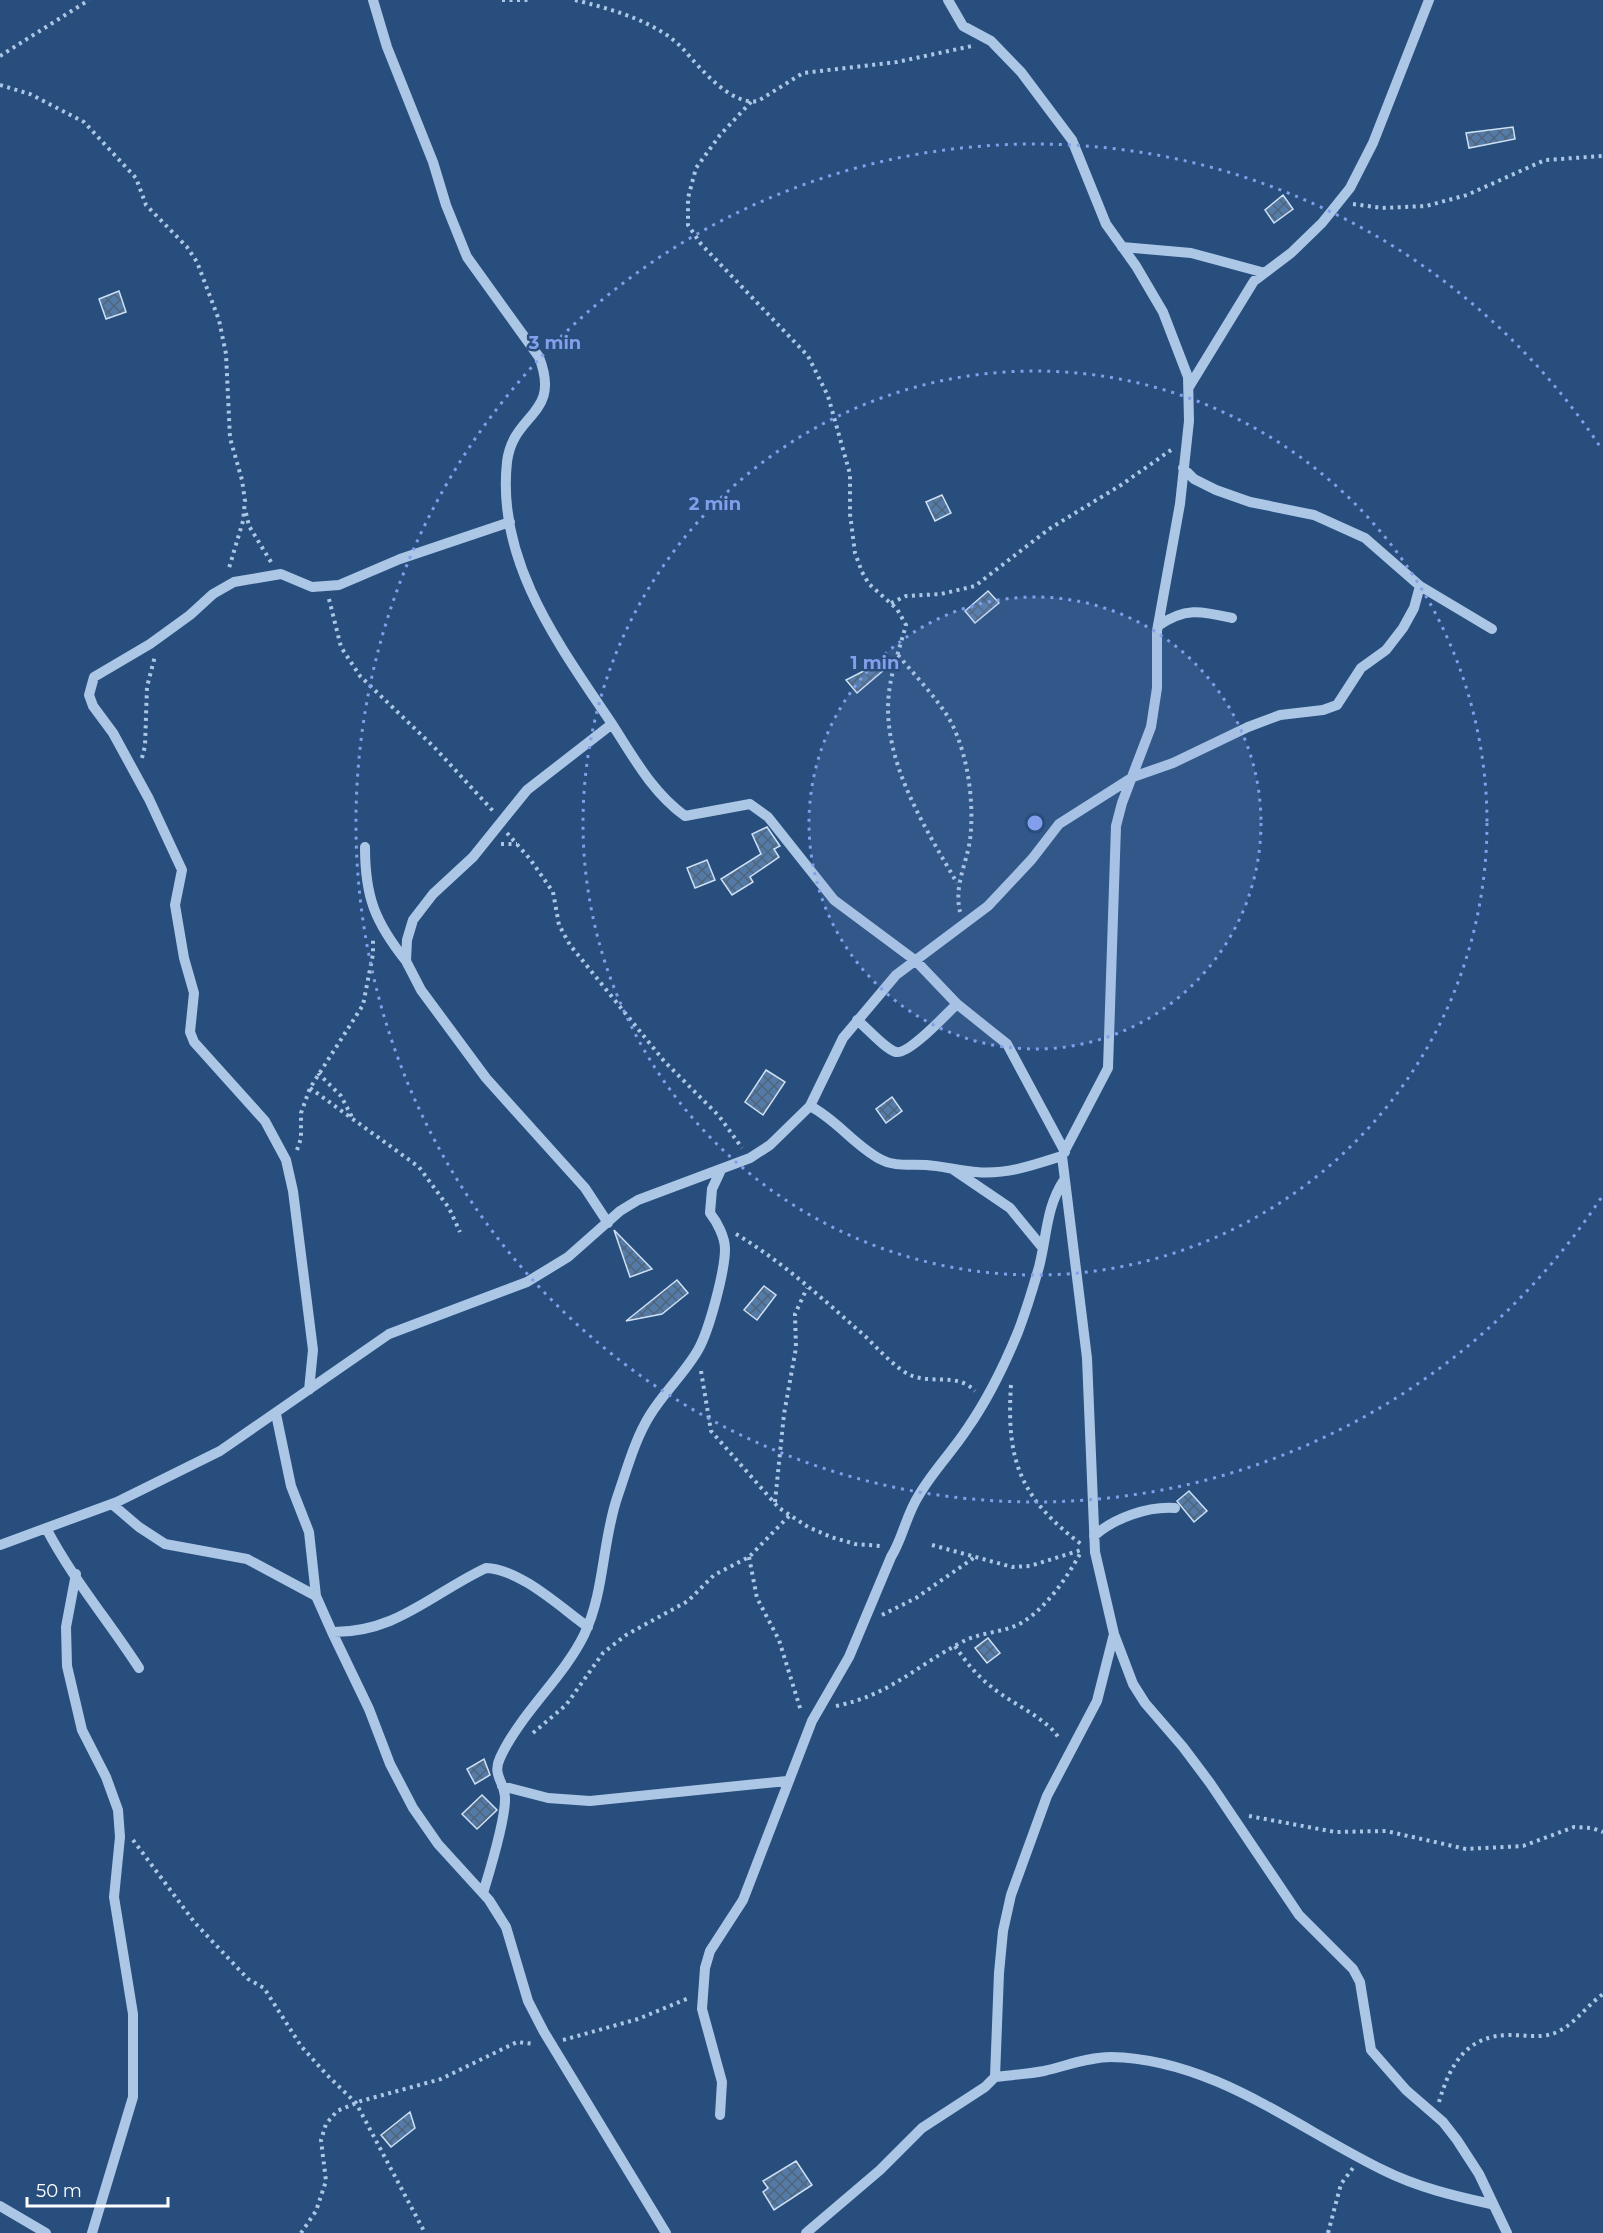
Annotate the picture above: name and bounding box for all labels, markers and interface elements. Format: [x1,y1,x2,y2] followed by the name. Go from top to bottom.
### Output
[528,332,581,354] text: 3 min
[689,493,741,515] text: 2 min
[851,652,899,674] text: 1 min
[1025,813,1045,833] centre of rings
[27,2170,168,2208] scale bar
[36,2180,82,2202] text: 50 m

